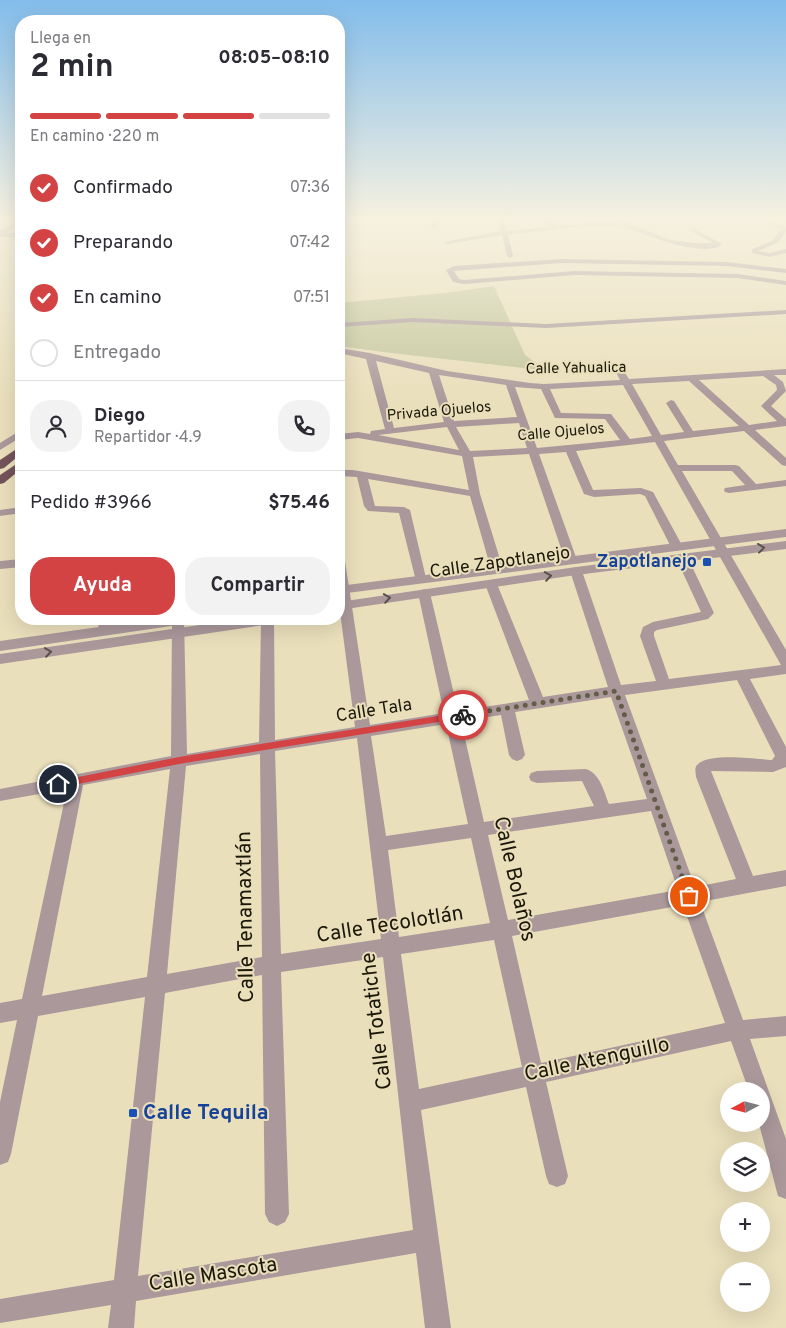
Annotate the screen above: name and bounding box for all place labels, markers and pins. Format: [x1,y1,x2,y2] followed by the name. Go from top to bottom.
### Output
[597,551,697,574] place label: Zapotlanejo
[701,556,713,568] marker: Zapotlanejo
[37,763,79,805] pin
[668,875,710,917] pin
[143,1100,269,1127] place label: Calle Tequila
[127,1107,139,1119] marker: Calle Tequila

